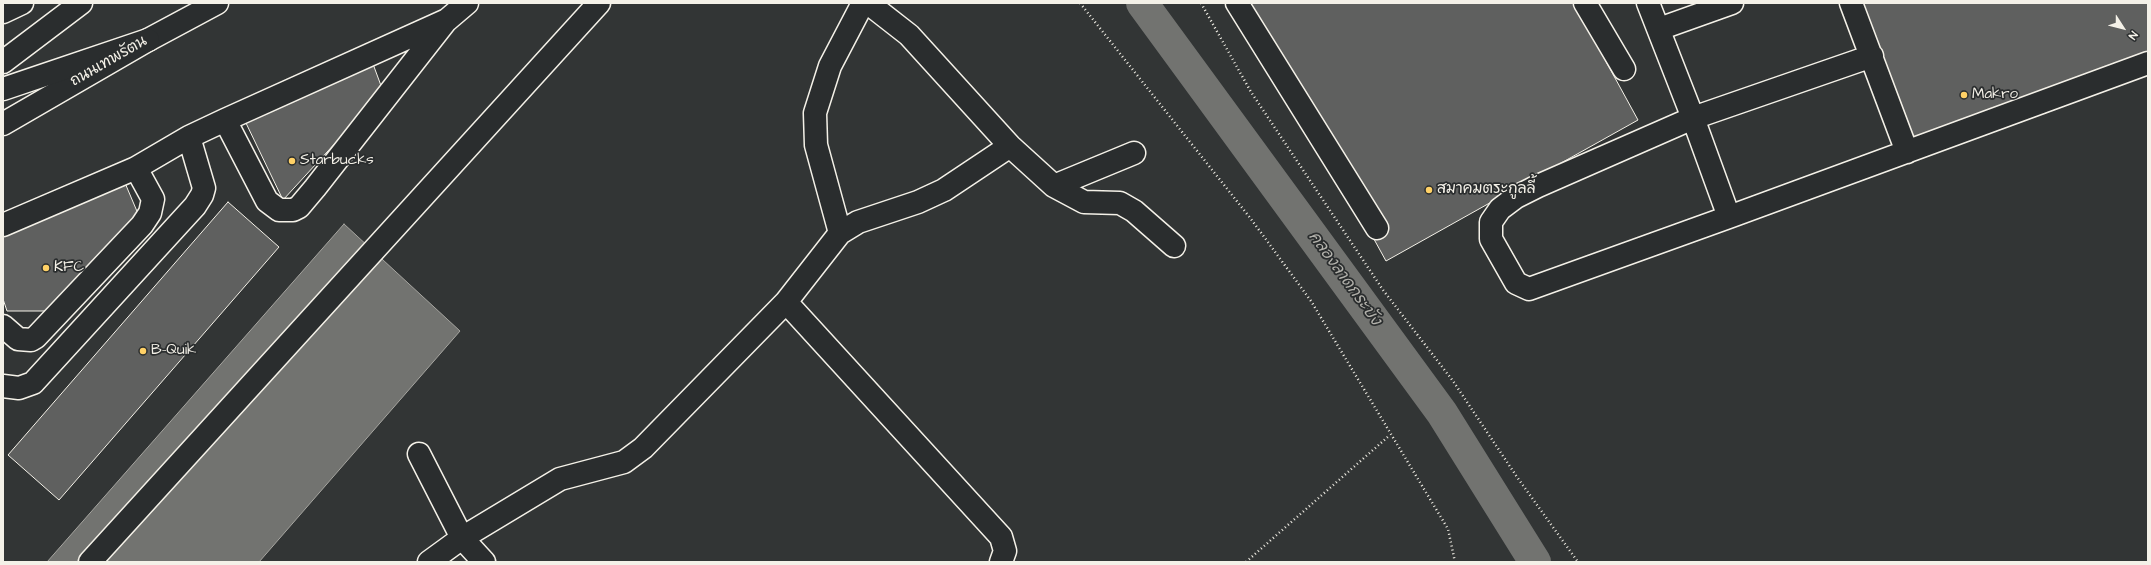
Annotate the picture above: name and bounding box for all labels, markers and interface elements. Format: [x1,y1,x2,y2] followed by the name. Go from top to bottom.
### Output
[2103,8,2143,48] north arrow
[2125,28,2141,43] text: N
[67,33,151,91] street label: ถนนเทพรัตน
[1972,86,2018,104] place label: Makro
[1959,90,1969,100] marker: Makro
[300,152,374,170] place label: Starbucks
[287,156,297,166] marker: Starbucks
[1437,181,1536,199] place label: สมาคมตระกูลลี้
[1424,185,1434,195] marker: สมาคมตระกูลลี้
[1304,228,1384,330] water label: คลองลาดกระบัง
[54,259,84,277] place label: KFC
[41,263,51,273] marker: KFC
[151,342,196,360] place label: B-Quik
[138,346,148,356] marker: B-Quik

